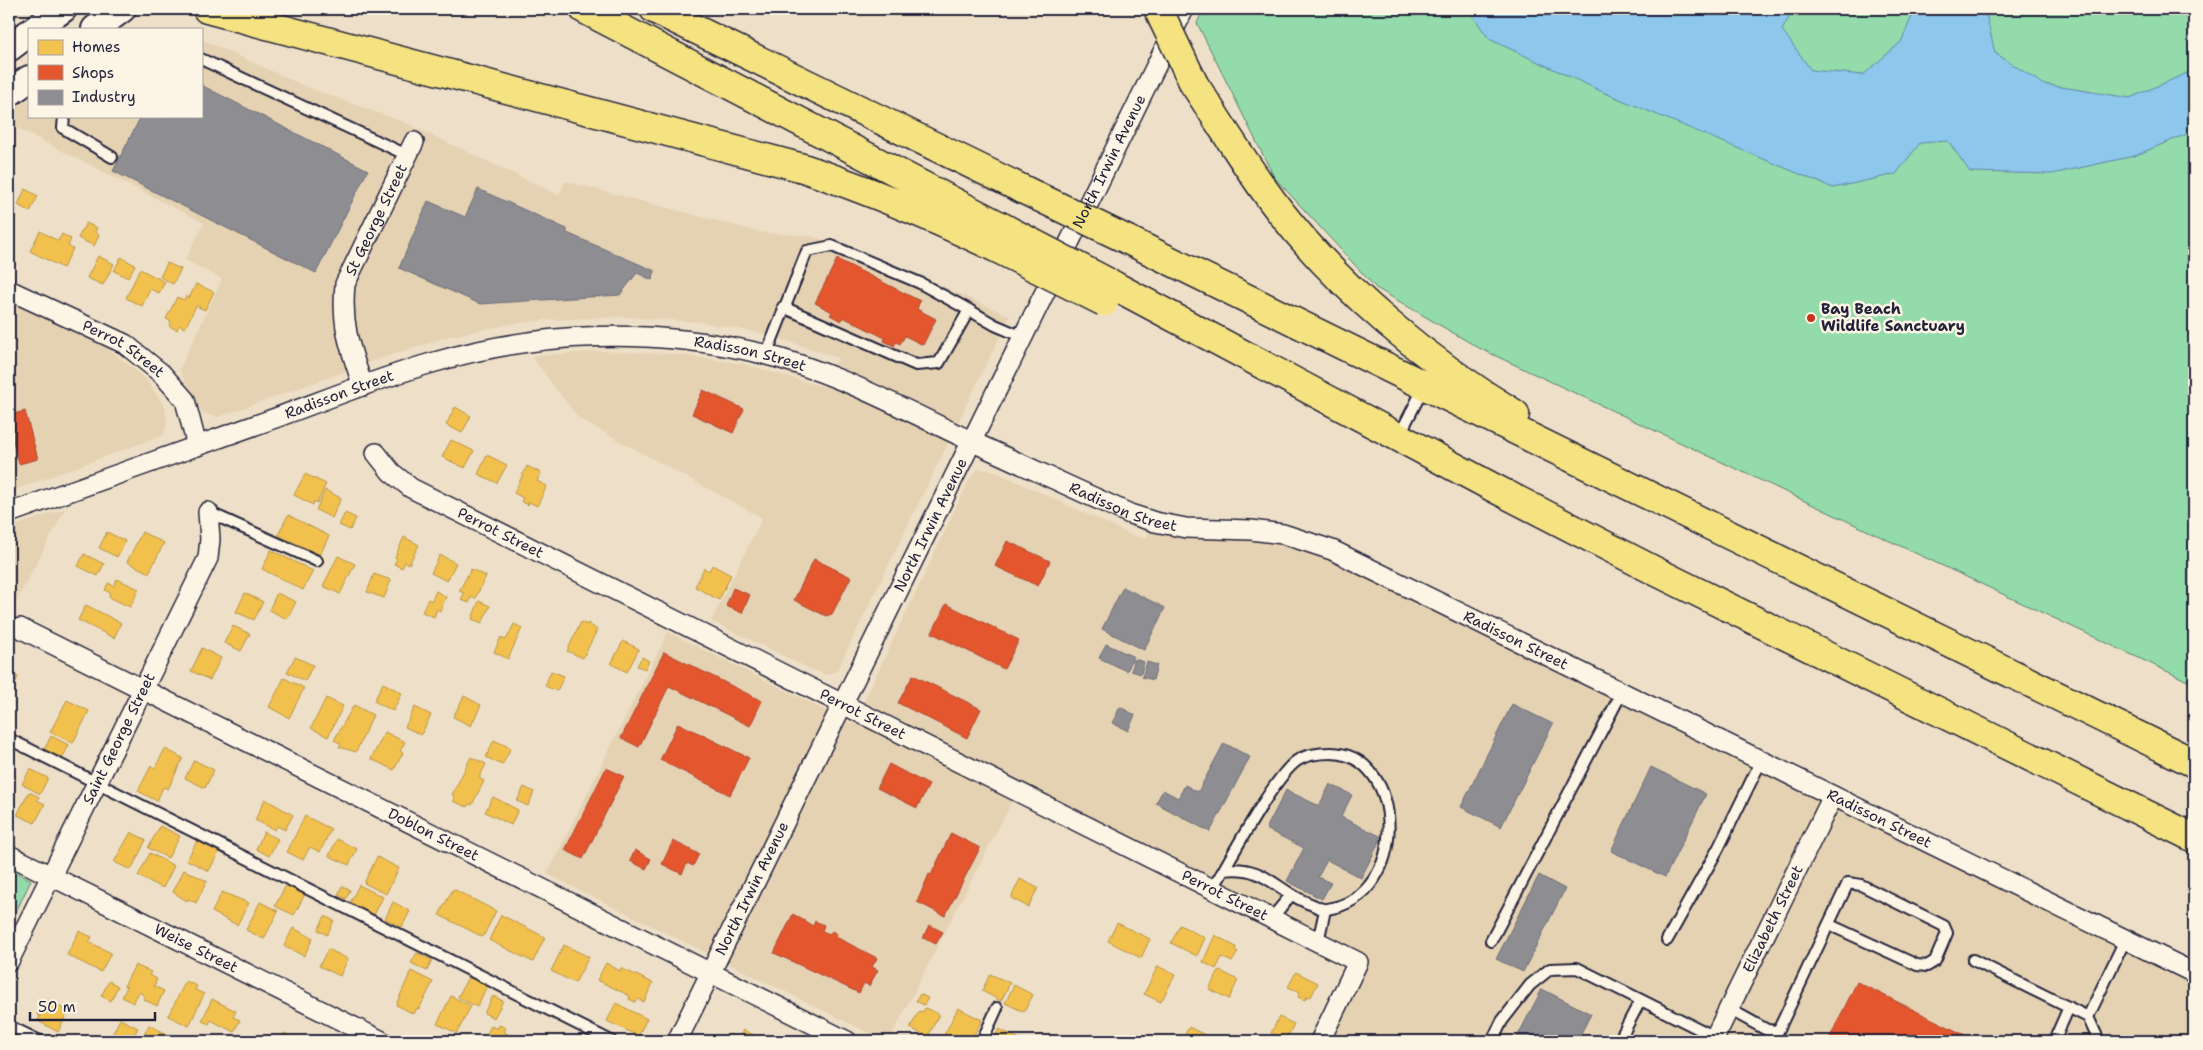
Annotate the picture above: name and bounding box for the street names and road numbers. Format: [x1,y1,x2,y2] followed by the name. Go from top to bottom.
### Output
[1068,91,1150,232] street label: North Irwin Avenue
[341,161,412,279] street label: St George Street
[79,316,169,382] street label: Perrot Street
[693,331,809,376] street label: Radisson Street
[282,365,396,424] street label: Radisson Street
[889,455,972,595] street label: North Irwin Avenue
[1066,477,1179,536] street label: Radisson Street
[454,503,547,563] street label: Perrot Street
[1460,606,1572,674] street label: Radisson Street
[78,670,160,808] street label: Saint George Street
[816,684,909,744] street label: Perrot Street
[1824,784,1935,853] street label: Radisson Street
[384,803,482,866] street label: Doblon Street
[711,818,793,959] street label: North Irwin Avenue
[1738,862,1808,976] street label: Elizabeth Street
[1178,865,1271,925] street label: Perrot Street
[151,919,241,978] street label: Weise Street

